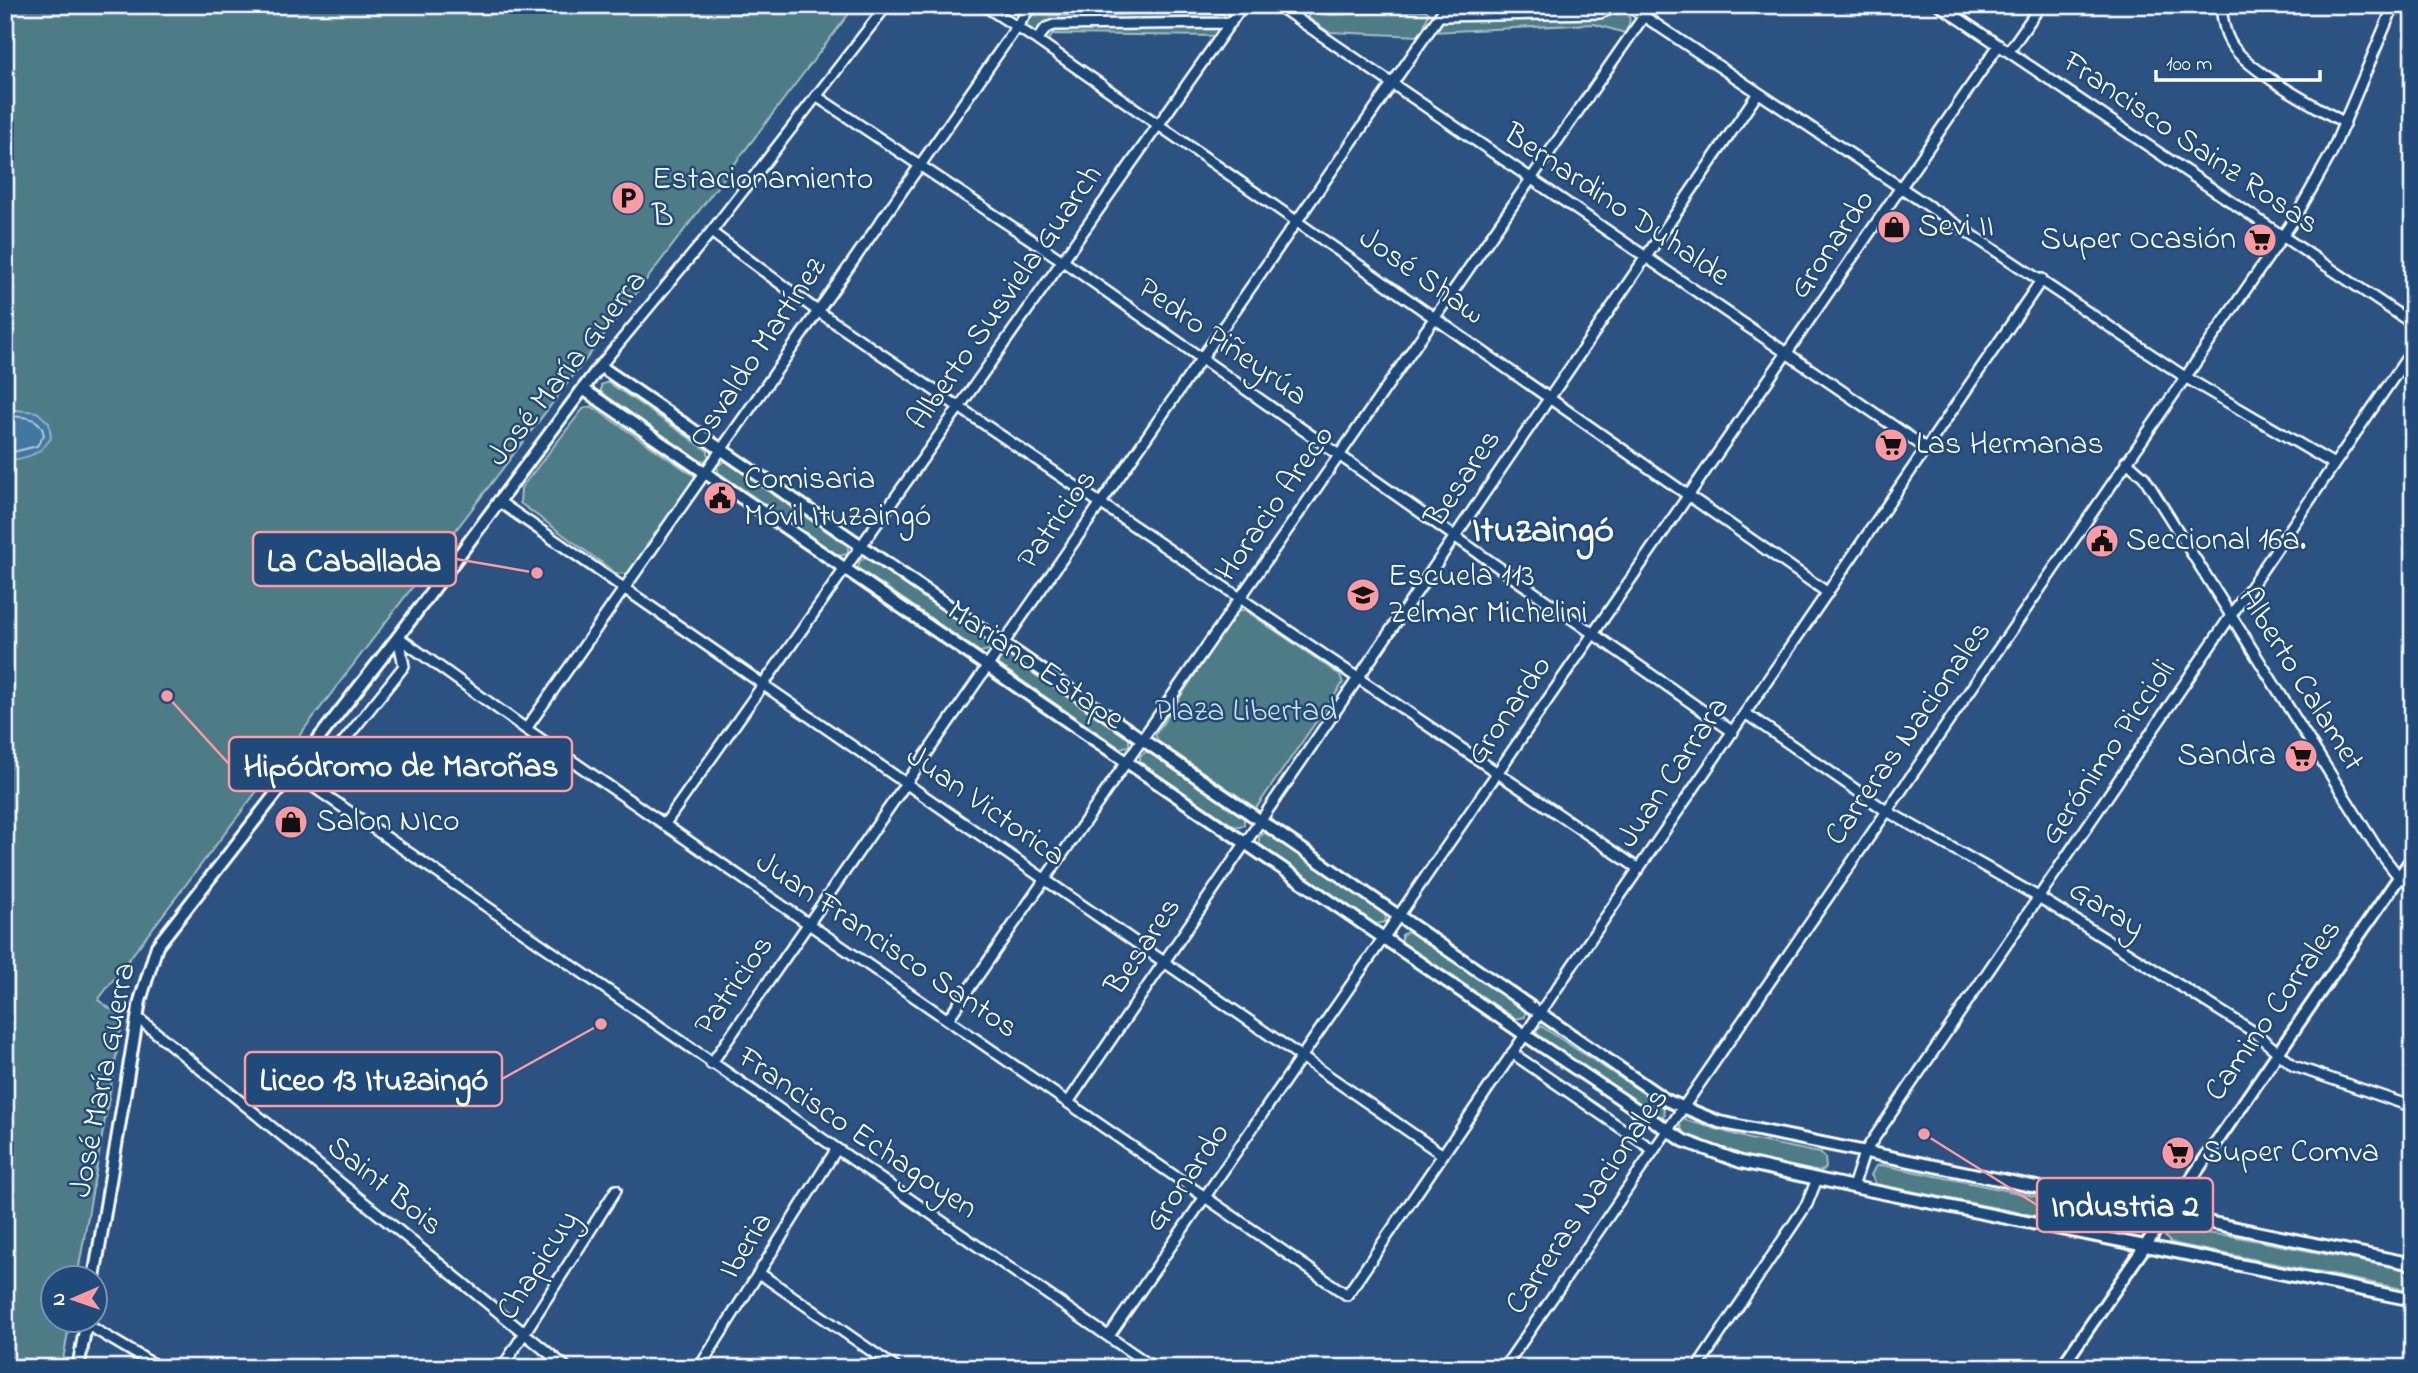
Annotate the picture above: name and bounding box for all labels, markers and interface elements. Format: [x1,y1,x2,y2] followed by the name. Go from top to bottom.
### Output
[2156,38,2320,82] scale bar
[2051,40,2328,248] street label: Francisco Sainz Rosas
[2166,50,2212,80] text: 100 m
[1492,112,1739,300] street label: Bernardino Duhalde
[897,156,1115,440] street label: Alberto Susviela Guarch
[651,157,873,241] place label: Estacionamiento B
[609,179,647,217] parking icon: Estacionamiento B
[1778,181,1888,309] street label: Gronardo
[1918,204,1994,251] place label: Sevi II
[1875,208,1913,246] shop icon: Sevi II
[1348,216,1494,338] street label: José Shaw
[2041,217,2236,264] place label: Super Ocasión
[2241,221,2279,259] supermarket icon: Super Ocasión
[677,248,840,458] street label: Osvaldo Martínez
[476,261,660,477] street label: José María Guerra
[1127,267,1317,419] street label: Pedro Piñeyrúa
[1205,416,1347,592] street label: Horacio Areco
[1413,420,1514,539] street label: Besares
[1916,422,2104,469] place label: Las Hermanas
[1872,426,1910,464] supermarket icon: Las Hermanas
[744,457,931,541] place label: Comisaria Móvil Ituzaingó
[1006,460,1110,580] street label: Patricios
[701,479,739,517] public building icon: Comisaria Móvil Ituzaingó
[1472,504,1614,560] district label: Ituzaingó
[2126,518,2306,565] place label: Seccional 16a.
[2083,522,2121,560] public building icon: Seccional 16a.
[253,532,456,586] callout: La Caballada
[267,539,442,587] text: La Caballada
[1388,554,1588,638] place label: Escuela 113 Zelmar Michelini
[1344,576,1382,614] school or university icon: Escuela 113 Zelmar Michelini
[2225,579,2375,781] street label: Alberto Calamet
[937,589,1134,743] street label: Mariano Estape
[1814,612,2004,856] street label: Carreras Nacionales
[1455,647,1565,775] street label: Gronardo
[2029,651,2189,855] street label: Gerónimo Piccioli
[1606,688,1742,858] street label: Juan Carrara
[1155,689,1337,736] park label: Plaza Libertad
[2177,733,2276,780] place label: Sandra
[895,734,1075,880] street label: Juan Victorica
[229,737,572,791] callout: Hipódromo de Maroñas
[2282,737,2320,775] supermarket icon: Sandra
[244,744,558,792] text: Hipódromo de Maroñas
[316,799,460,846] place label: Salon NIco
[272,803,310,841] shop icon: Salon NIco
[745,840,1027,1052] street label: Juan Francisco Santos
[2059,868,2153,952] street label: Garay
[1093,888,1194,1007] street label: Besares
[2194,910,2354,1112] street label: Camino Corrales
[683,926,787,1046] street label: Patricios
[58,959,150,1201] street label: José María Guerra
[726,1035,987,1232] street label: Francisco Echagoyen
[245,1052,502,1106] callout: Liceo 13 Ituzaingó
[260,1058,488,1107] text: Liceo 13 Ituzaingó
[1494,1079,1682,1325] street label: Carreras Nacionales
[1133,1114,1243,1242] street label: Gronardo
[315,1125,453,1249] street label: Saint Bois
[2202,1130,2379,1177] place label: Super Comva
[2159,1134,2197,1172] supermarket icon: Super Comva
[2037,1178,2213,1232] callout: Industria 2
[2051,1184,2200,1232] text: Industria 2
[486,1201,592,1331] street label: Chapicuy
[708,1203,786,1289] street label: Iberia
[38,1264,108,1334] north arrow
[46,1292,73,1306] text: N

